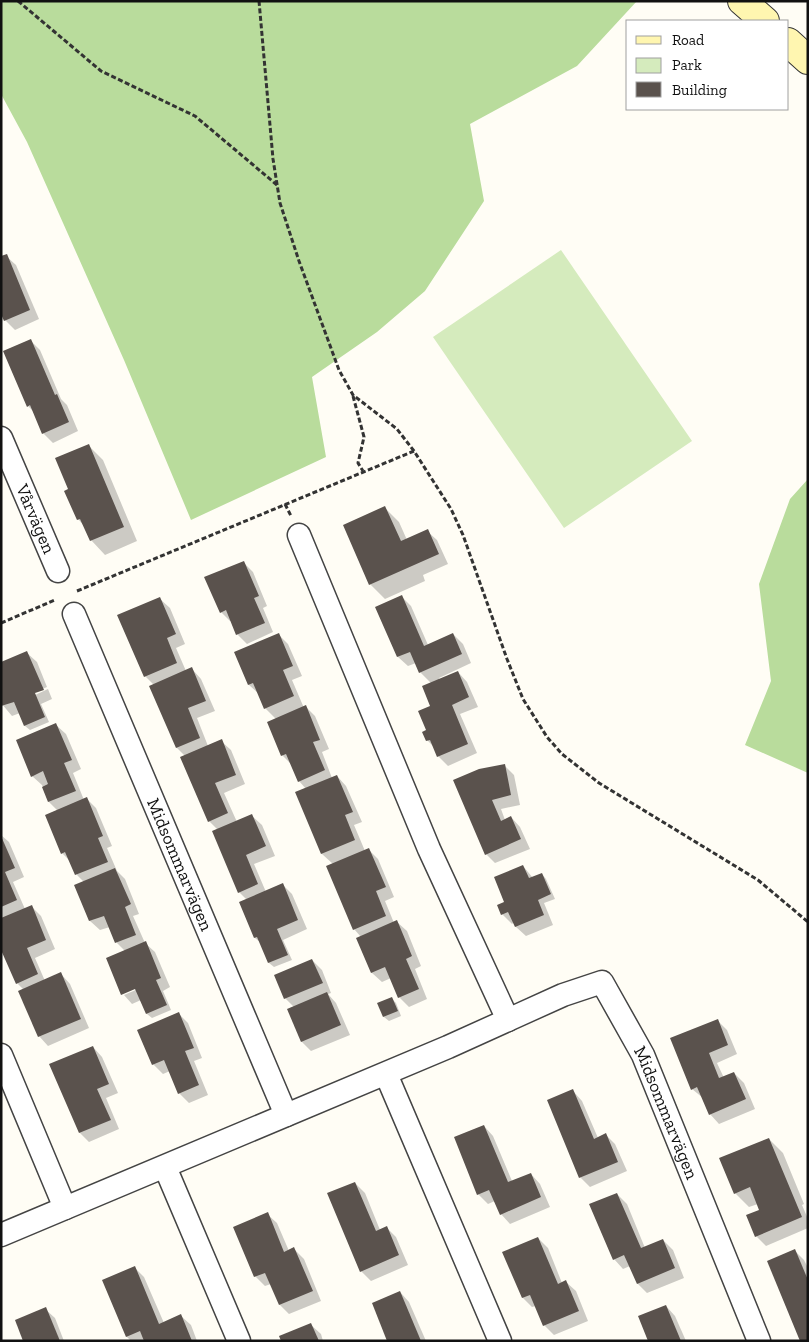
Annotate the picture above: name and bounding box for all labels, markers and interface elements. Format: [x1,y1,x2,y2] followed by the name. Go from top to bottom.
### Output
[626,20,789,110] legend
[672,31,705,49] text: Road
[672,56,702,74] text: Park
[672,81,727,99] text: Building
[11,480,60,558] street label: Vårvägen
[142,795,218,935] street label: Midsommarvägen
[629,1042,703,1183] street label: Midsommarvägen

